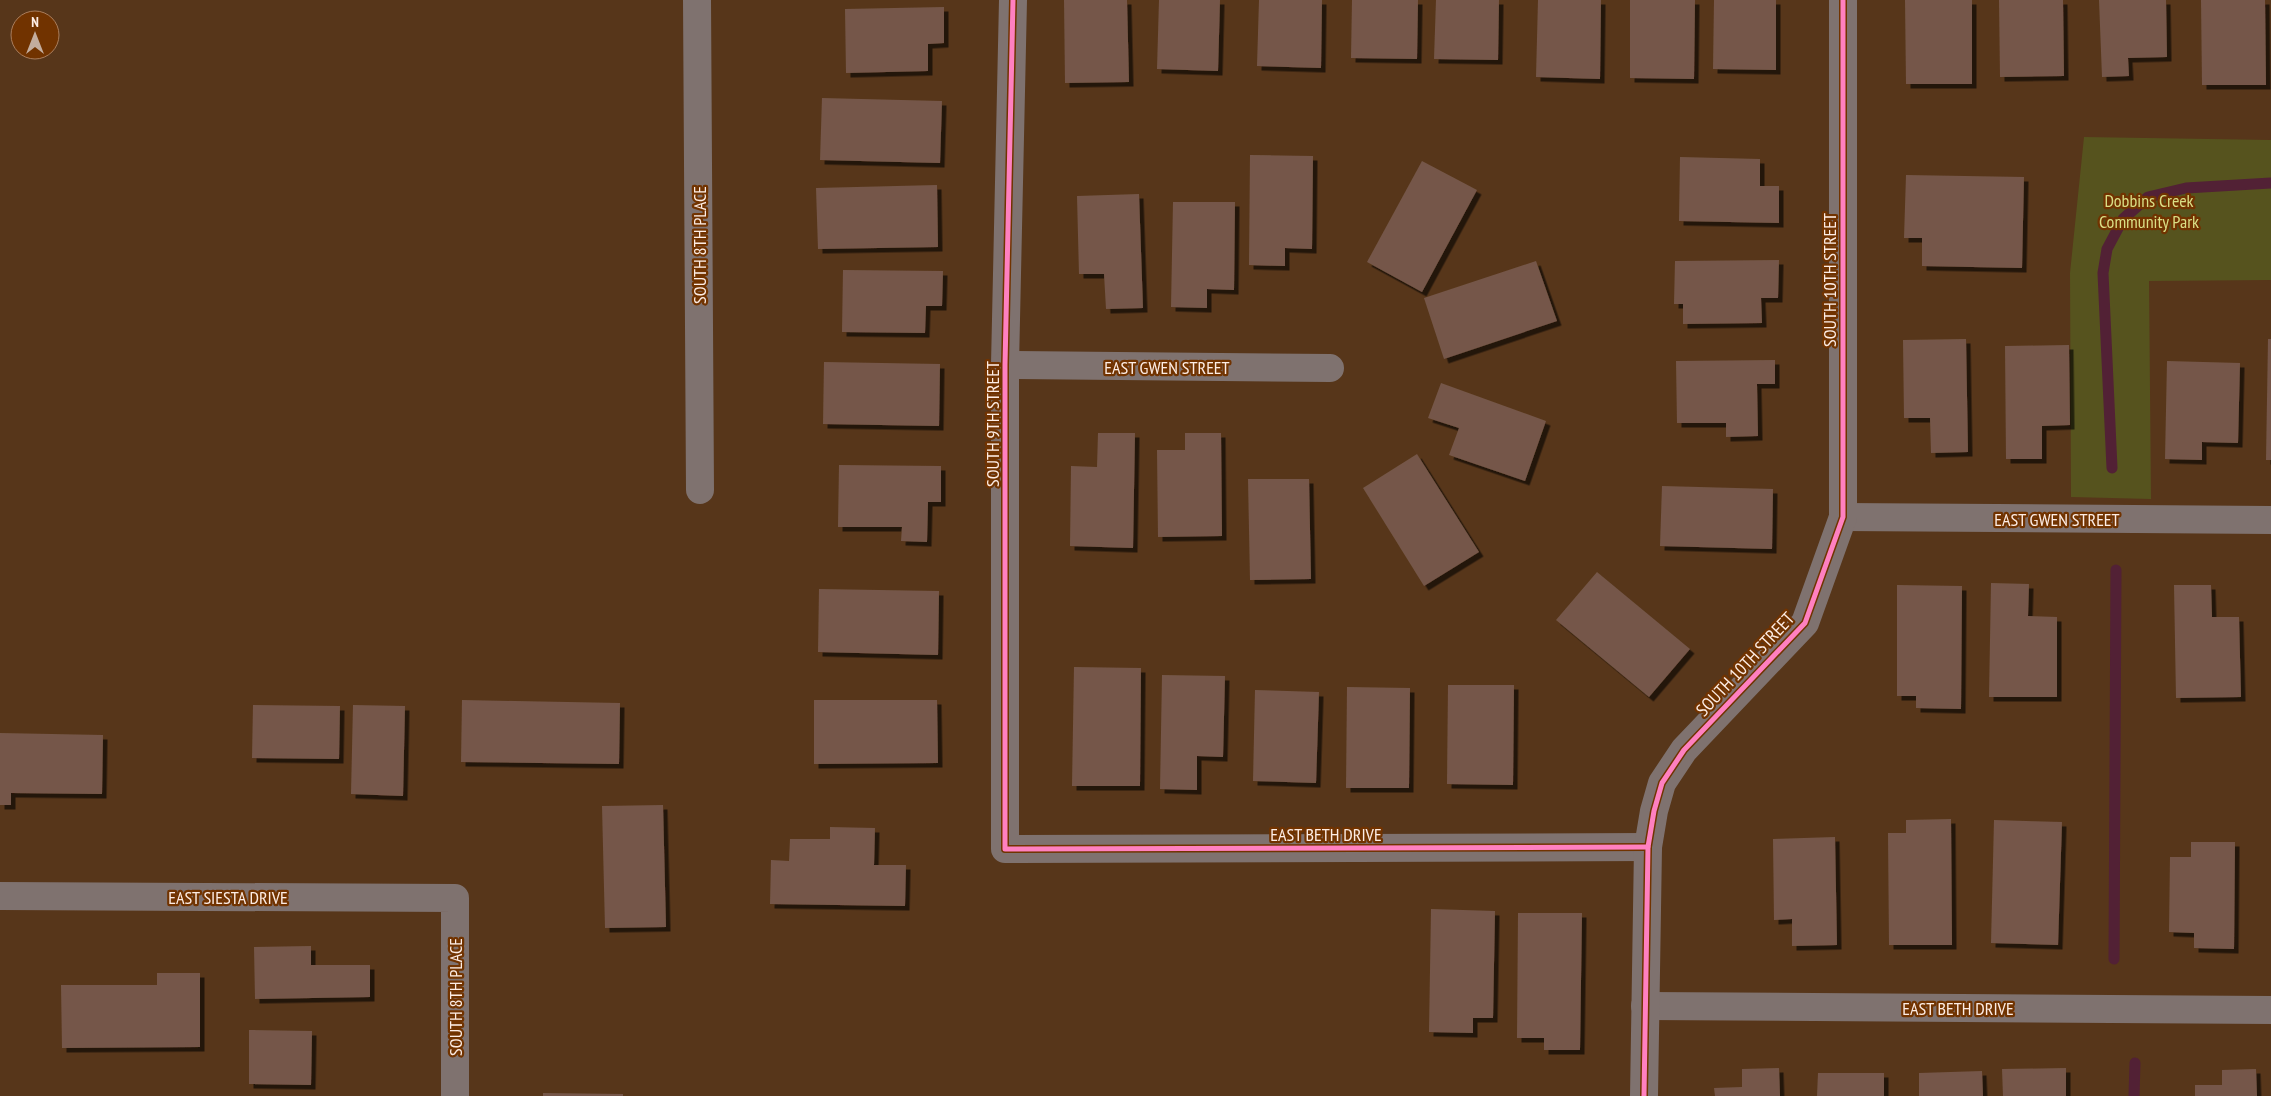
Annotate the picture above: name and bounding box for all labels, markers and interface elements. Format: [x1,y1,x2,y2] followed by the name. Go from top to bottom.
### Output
[10,10,60,60] north arrow
[31,13,39,31] text: N
[688,186,711,304] street label: SOUTH 8TH PLACE
[2099,189,2199,233] park label: Dobbins Creek Community Park
[1818,213,1841,347] street label: SOUTH 10TH STREET
[1104,356,1230,379] street label: EAST GWEN STREET
[981,361,1004,487] street label: SOUTH 9TH STREET
[1994,508,2120,531] street label: EAST GWEN STREET
[1691,607,1799,721] street label: SOUTH 10TH STREET
[1270,823,1382,846] street label: EAST BETH DRIVE
[168,886,288,909] street label: EAST SIESTA DRIVE
[444,938,467,1056] street label: SOUTH 8TH PLACE
[1902,997,2014,1020] street label: EAST BETH DRIVE

